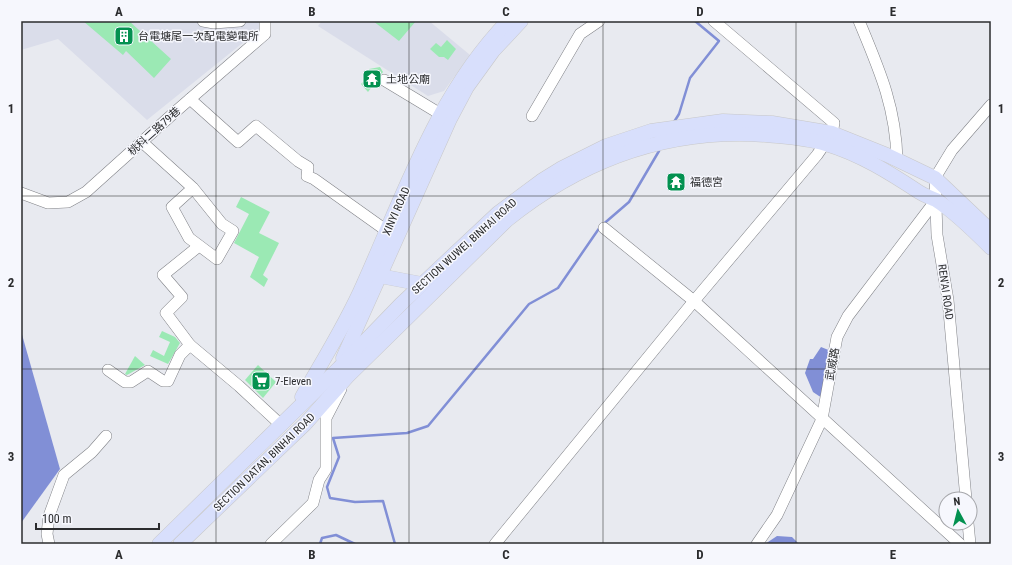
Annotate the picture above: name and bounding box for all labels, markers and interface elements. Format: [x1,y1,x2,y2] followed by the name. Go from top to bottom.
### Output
[115,4,123,19] text: A
[308,4,316,19] text: B
[502,4,510,19] text: C
[696,4,704,19] text: D
[890,4,897,19] text: E
[113,25,135,47] building icon: 台電塘尾一次配電變電所
[138,30,259,43] place label: 台電塘尾一次配電變電所
[361,68,383,90] temple icon: 土地公廟
[386,73,430,86] place label: 土地公廟
[8,101,14,116] text: 1
[998,101,1004,116] text: 1
[126,105,183,158] street label: 桃科二路79巷
[665,171,687,193] temple icon: 福德宮
[690,176,723,189] place label: 福德宮
[380,185,413,237] street label: XINYI ROAD
[409,196,519,297] street label: SECTION WUWEI, BINHAI ROAD
[935,263,956,321] street label: REN'AI ROAD
[8,275,15,290] text: 2
[998,275,1005,290] text: 2
[823,347,842,381] street label: 武威路
[250,370,272,392] supermarket icon: 7-Eleven
[275,375,311,388] place label: 7-Eleven
[211,411,318,514] street label: SECTION DATAN, BINHAI ROAD
[8,449,14,464] text: 3
[998,449,1004,464] text: 3
[938,491,978,531] north arrow
[953,495,961,508] text: N
[36,505,159,531] scale bar
[42,512,72,526] text: 100 m
[115,547,123,562] text: A
[308,547,316,562] text: B
[502,547,510,562] text: C
[696,547,704,562] text: D
[890,547,897,562] text: E

